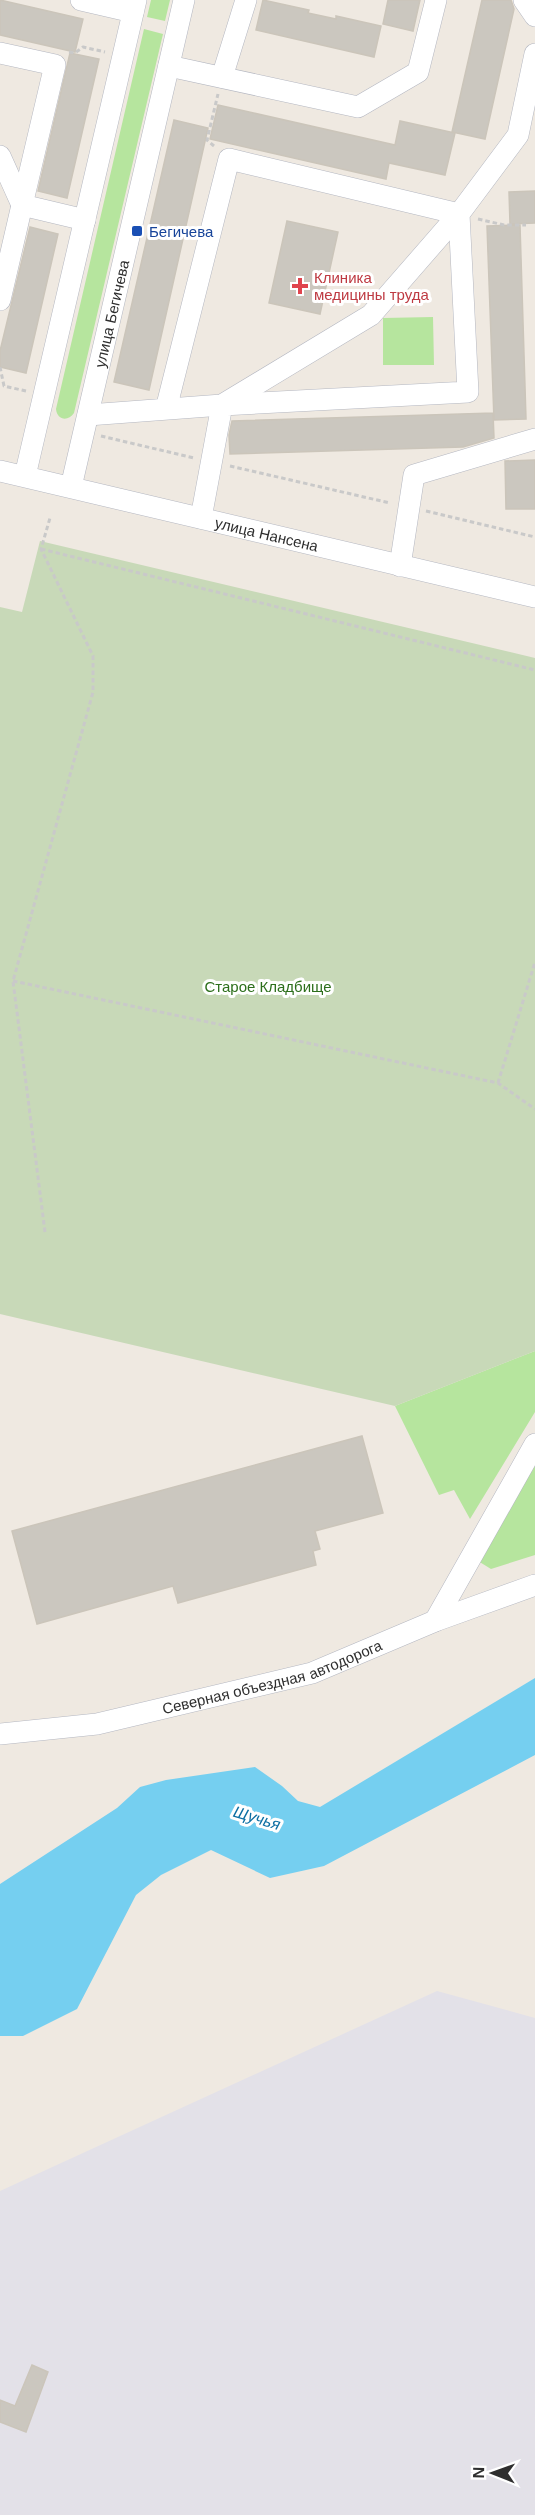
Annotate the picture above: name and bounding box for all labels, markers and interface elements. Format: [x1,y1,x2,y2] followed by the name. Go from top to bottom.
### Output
[149,223,214,240] place label: Бегичева
[130,224,144,238] marker: Бегичева
[91,258,132,369] street label: улица Бегичева
[314,269,429,303] place label: Клиника медицины труда
[291,277,309,295] marker: Клиника медицины труда
[213,513,321,554] street label: улица Нансена
[204,978,332,995] park label: Старое Кладбище
[160,1636,385,1717] street label: Северная объездная автодорога
[231,1803,283,1833] water label: Щучья
[463,2443,523,2503] north arrow
[470,2467,487,2479] text: N

